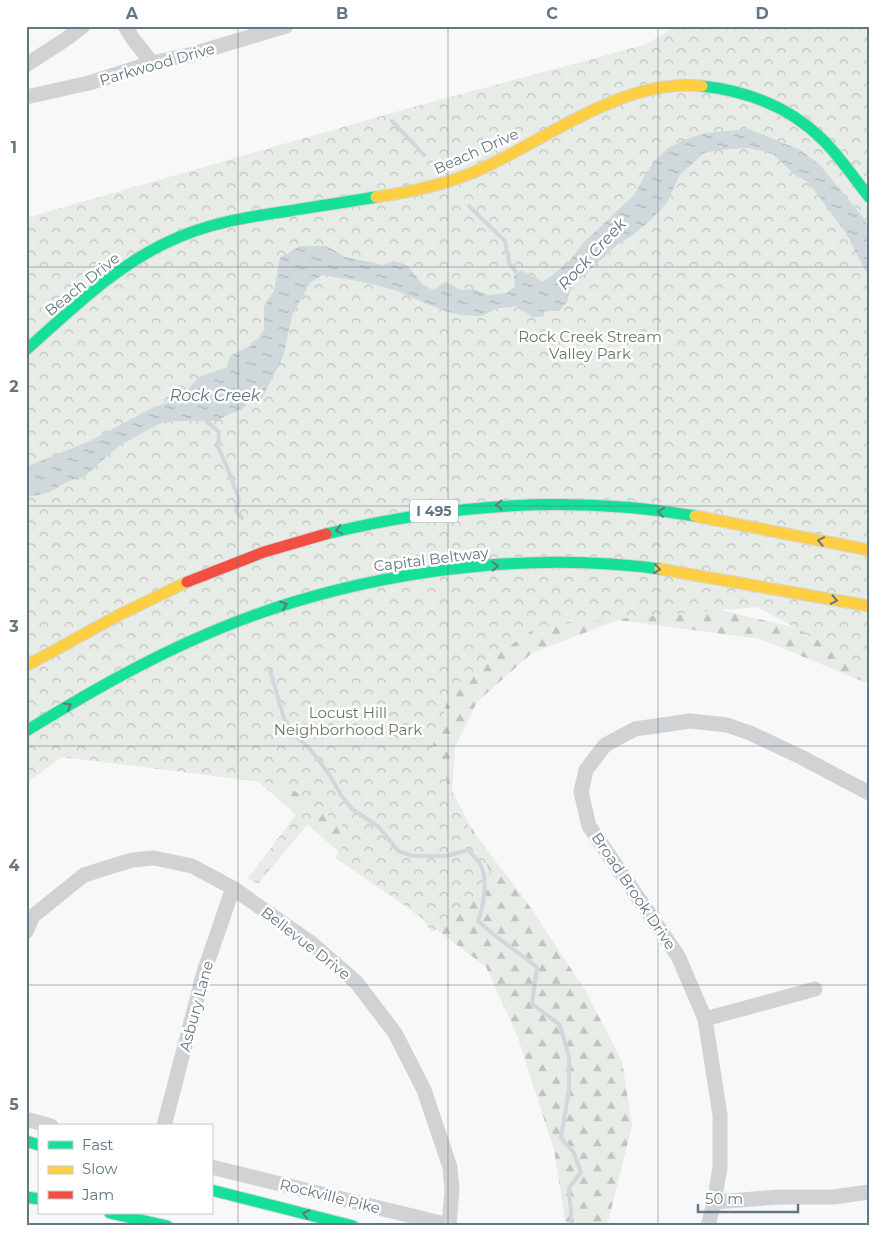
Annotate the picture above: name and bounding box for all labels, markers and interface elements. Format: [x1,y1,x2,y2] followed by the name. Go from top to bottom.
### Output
[125,4,139,23] text: A
[336,4,348,23] text: B
[546,4,558,23] text: C
[755,4,769,23] text: D
[97,38,217,90] street label: Parkwood Drive
[431,124,521,178] street label: Beach Drive
[11,138,17,157] text: 1
[554,213,631,294] water label: Rock Creek
[41,248,123,320] street label: Beach Drive
[518,327,662,363] park label: Rock Creek Stream Valley Park
[9,377,19,396] text: 2
[170,386,262,405] water label: Rock Creek
[410,500,458,522] road number: I 495
[495,500,502,510] one-way arrow
[657,508,665,518] one-way arrow
[334,524,343,535] one-way arrow
[816,537,825,547] one-way arrow
[372,542,491,575] street label: Capital Beltway
[491,561,499,572] one-way arrow
[653,563,661,574] one-way arrow
[830,594,839,604] one-way arrow
[279,601,288,611] one-way arrow
[8,617,19,636] text: 3
[62,702,71,712] one-way arrow
[274,703,422,739] park label: Locust Hill Neighborhood Park
[588,829,680,953] street label: Broad Brook Drive
[8,856,20,875] text: 4
[258,902,354,984] street label: Bellevue Drive
[175,959,217,1053] street label: Asbury Lane
[9,1095,19,1114] text: 5
[38,1124,212,1214] legend
[82,1135,113,1154] text: Fast
[82,1159,118,1178] text: Slow
[278,1174,382,1218] street label: Rockville Pike
[698,1182,798,1214] scale bar
[81,1185,114,1204] text: Jam
[705,1189,743,1208] text: 50 m
[302,1209,311,1220] one-way arrow

